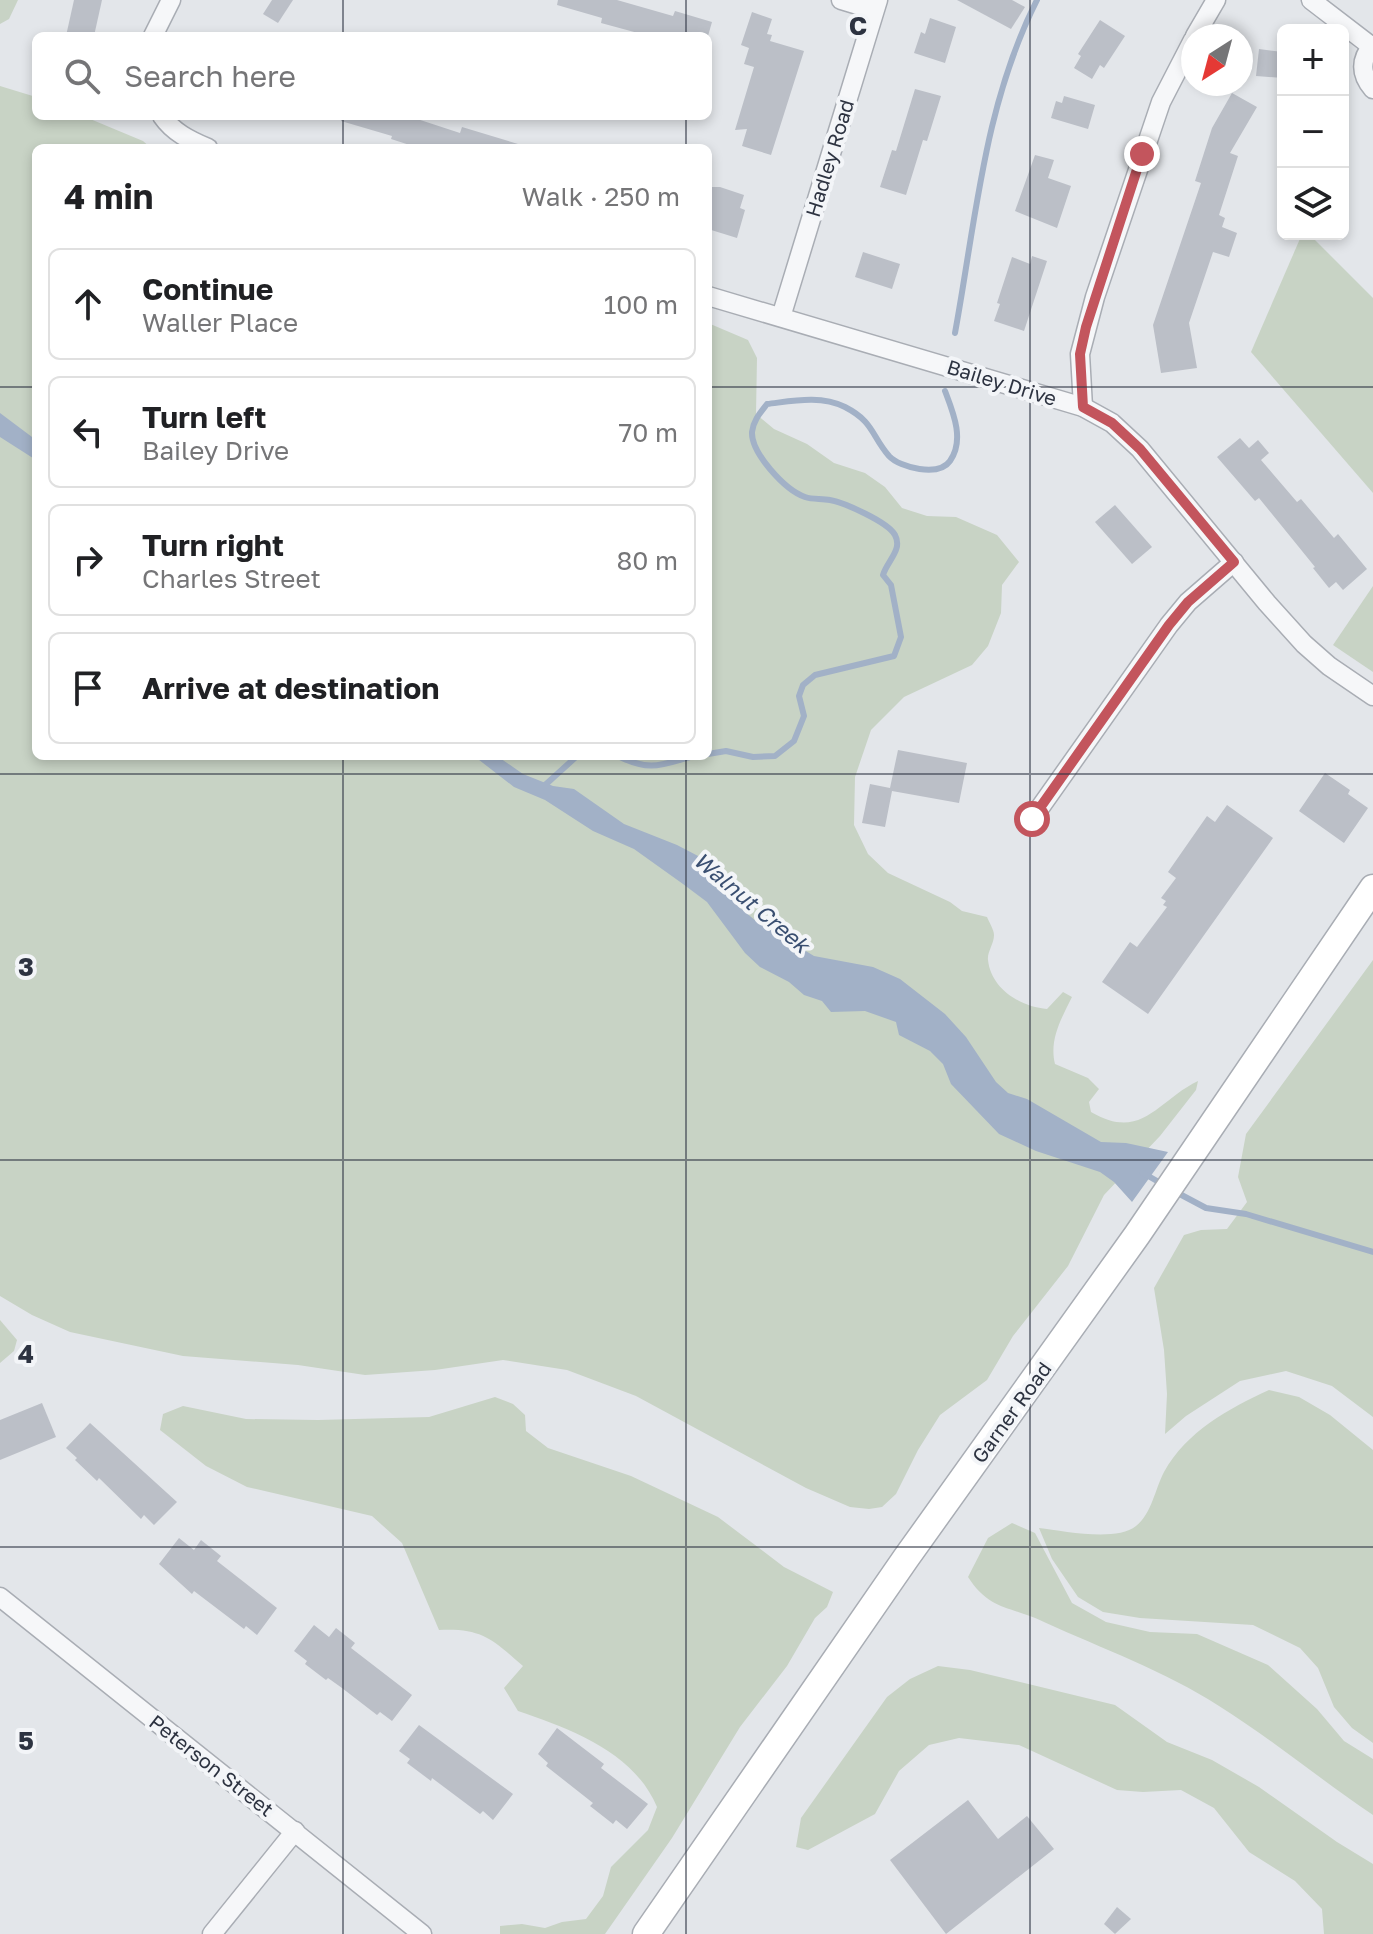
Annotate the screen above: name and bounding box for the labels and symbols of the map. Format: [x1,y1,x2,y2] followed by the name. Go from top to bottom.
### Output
[849,10,867,41] text: C
[1181,24,1253,96] north arrow
[800,96,858,220] street label: Hadley Road
[1124,136,1160,172] route end
[944,354,1060,410] street label: Bailey Drive
[1014,801,1050,837] route start
[689,846,817,960] water label: Walnut Creek
[18,951,34,982] text: 3
[18,1338,34,1369] text: 4
[966,1357,1056,1467] street label: Garner Road
[145,1709,279,1821] street label: Peterson Street
[18,1725,34,1756] text: 5

